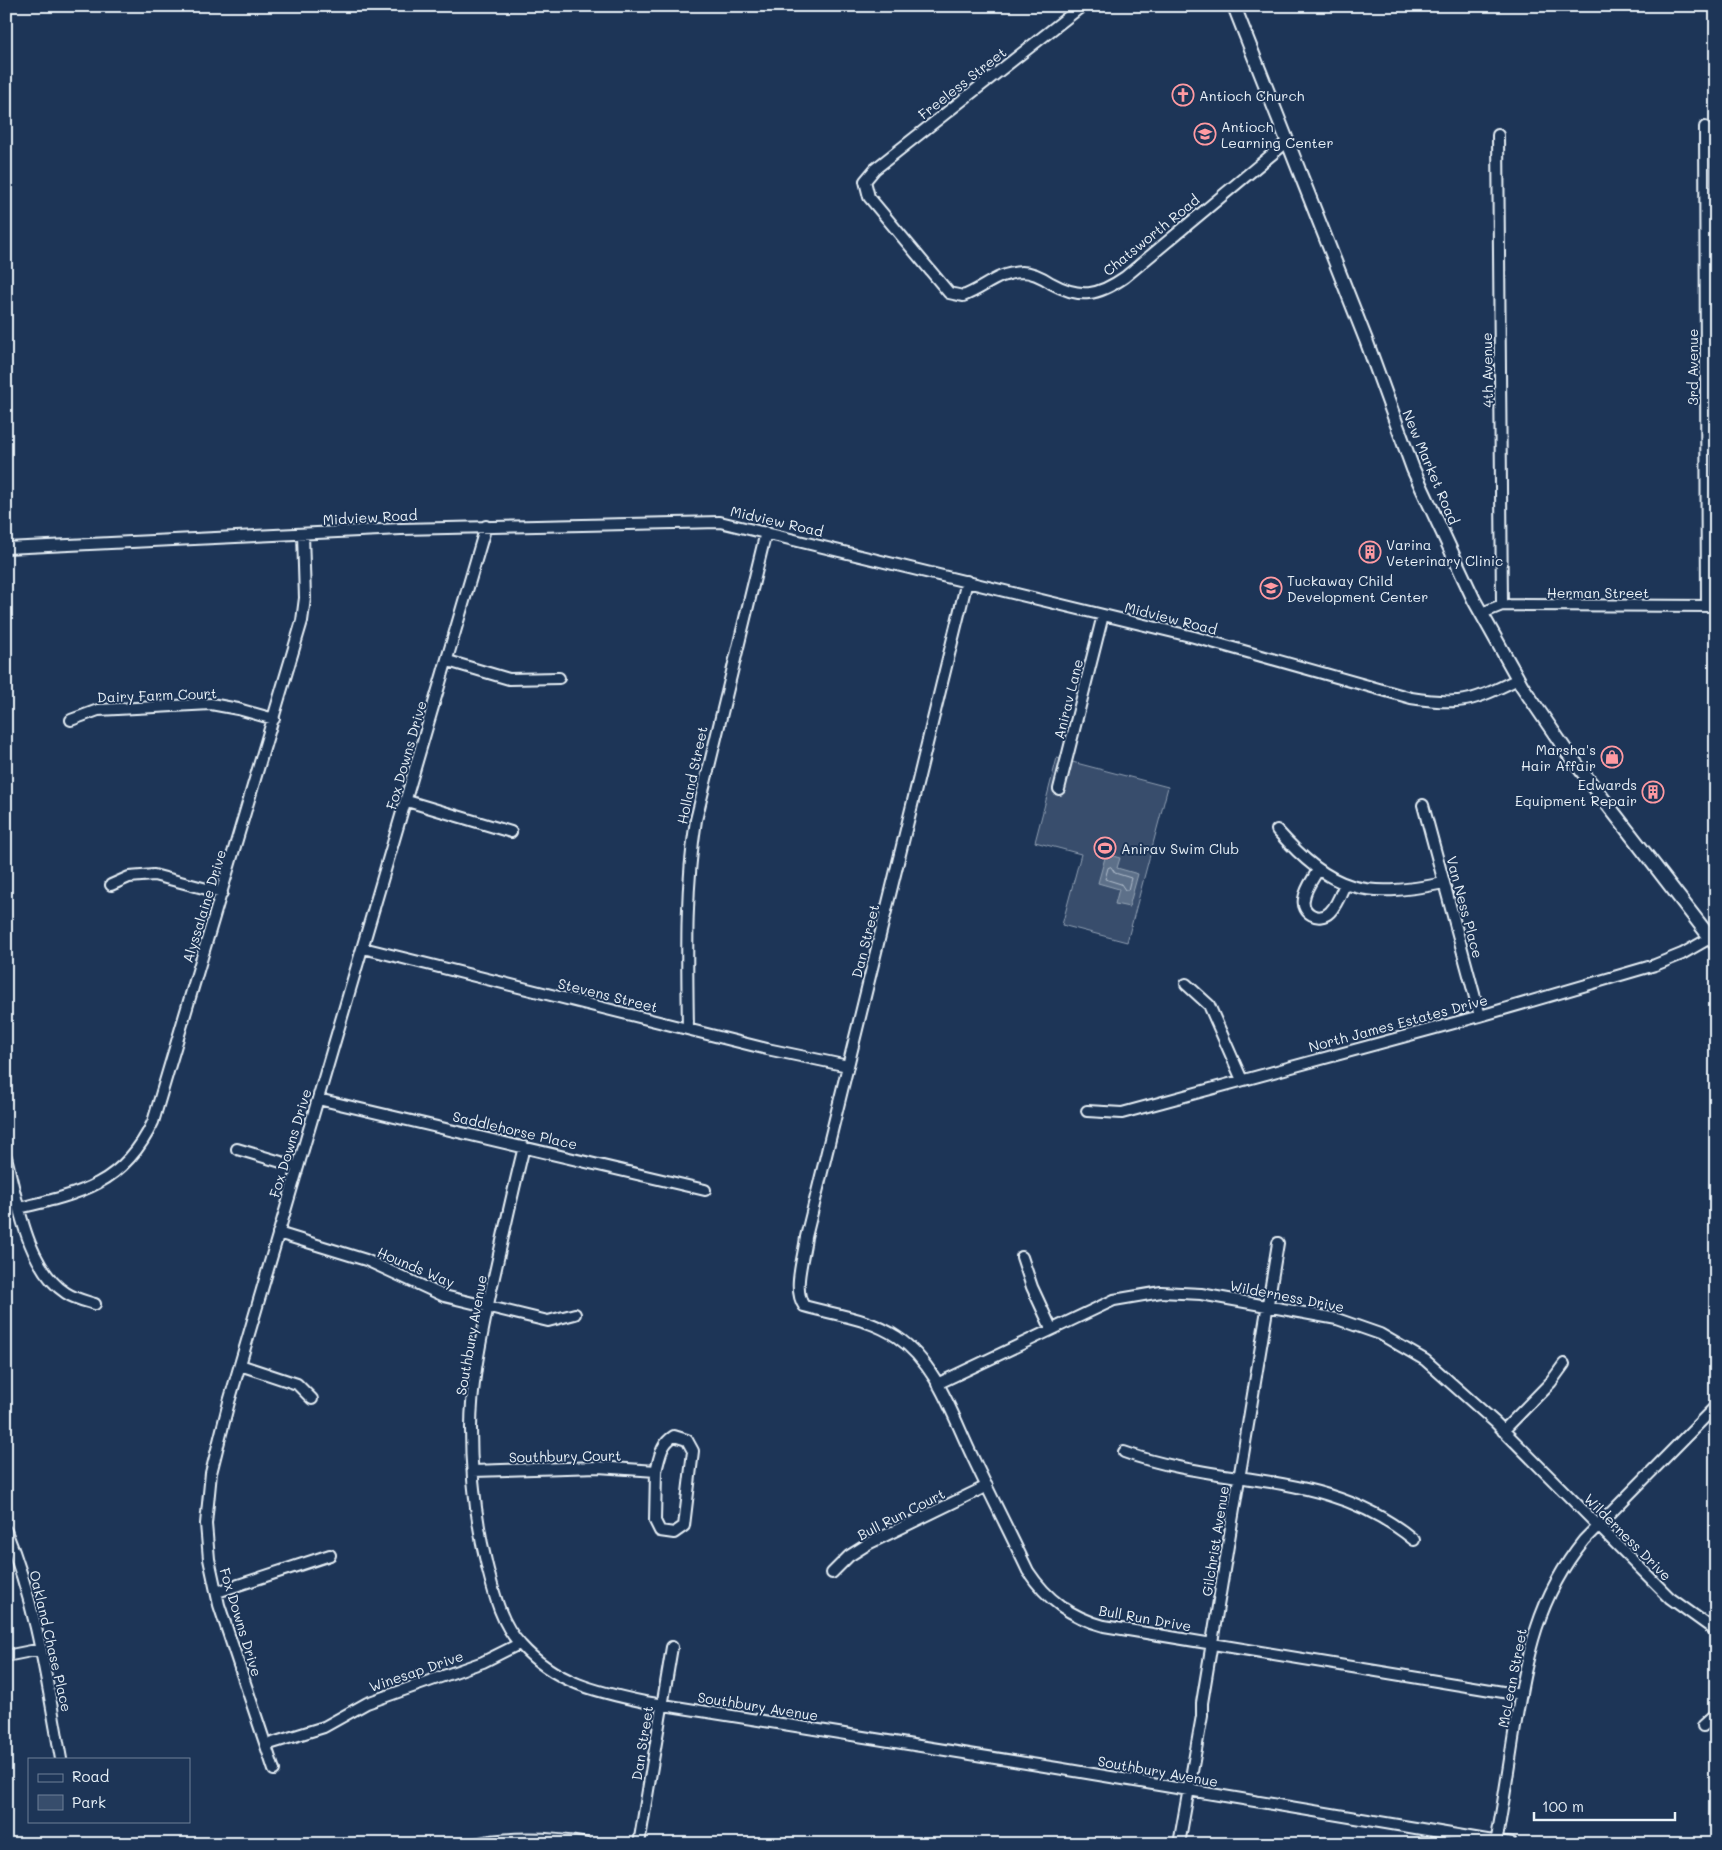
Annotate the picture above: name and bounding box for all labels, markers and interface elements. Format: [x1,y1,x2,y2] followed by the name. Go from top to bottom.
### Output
[914,43,1010,123] street label: Freeless Street
[1171,83,1195,107] church icon: Antioch Church
[1199,86,1305,105] place label: Antioch Church
[1221,117,1333,152] place label: Antioch Learning Center
[1193,122,1217,146] school or university icon: Antioch Learning Center
[1099,190,1203,280] street label: Chatsworth Road
[1683,328,1702,406] street label: 3rd Avenue
[1477,332,1497,408] street label: 4th Avenue
[1398,407,1464,527] street label: New Market Road
[729,501,825,541] street label: Midview Road
[322,505,418,529] street label: Midview Road
[1386,535,1503,570] place label: Varina Veterinary Clinic
[1358,540,1382,564] building icon: Varina Veterinary Clinic
[1287,571,1428,606] place label: Tuckaway Child Development Center
[1259,576,1283,600] school or university icon: Tuckaway Child Development Center
[1547,583,1649,602] street label: Herman Street
[1123,597,1219,639] street label: Midview Road
[1049,657,1087,741] street label: Anirav Lane
[97,683,217,707] street label: Dairy Farm Court
[381,698,431,812] street label: Fox Downs Drive
[672,724,712,826] street label: Holland Street
[1521,740,1596,775] place label: Marsha's Hair Affair
[1600,745,1624,769] shop icon: Marsha's Hair Affair
[1515,775,1637,810] place label: Edwards Equipment Repair
[1641,780,1665,804] building icon: Edwards Equipment Repair
[1093,836,1117,860] sports icon: Anirav Swim Club
[1121,839,1239,858] place label: Anirav Swim Club
[178,847,230,965] street label: Alyssalaine Drive
[1442,854,1488,960] street label: Van Ness Place
[847,902,883,980] street label: Dan Street
[556,973,660,1017] street label: Stevens Street
[1306,990,1490,1056] street label: North James Estates Drive
[264,1086,316,1200] street label: Fox Downs Drive
[451,1106,579,1154] street label: Saddlehorse Place
[374,1242,458,1292] street label: Hounds Way
[451,1273,491,1397] street label: Southbury Avenue
[1228,1276,1346,1316] street label: Wilderness Drive
[509,1446,621,1466] street label: Southbury Court
[854,1484,948,1544] street label: Bull Run Court
[1197,1484,1233,1598] street label: Gilchrist Avenue
[1580,1489,1676,1585] street label: Wilderness Drive
[215,1565,267,1679] street label: Fox Downs Drive
[25,1568,77,1714] street label: Oakland Chase Place
[1097,1601,1193,1635] street label: Bull Run Drive
[1493,1627,1531,1729] street label: McLean Street
[366,1646,466,1696] street label: Winesap Drive
[696,1687,820,1725] street label: Southbury Avenue
[627,1704,657,1782] street label: Dan Street
[1096,1751,1220,1791] street label: Southbury Avenue
[28,1758,190,1822] legend
[72,1766,109,1786] text: Road
[1534,1790,1676,1822] scale bar
[72,1792,106,1812] text: Park
[1542,1796,1584,1816] text: 100 m

